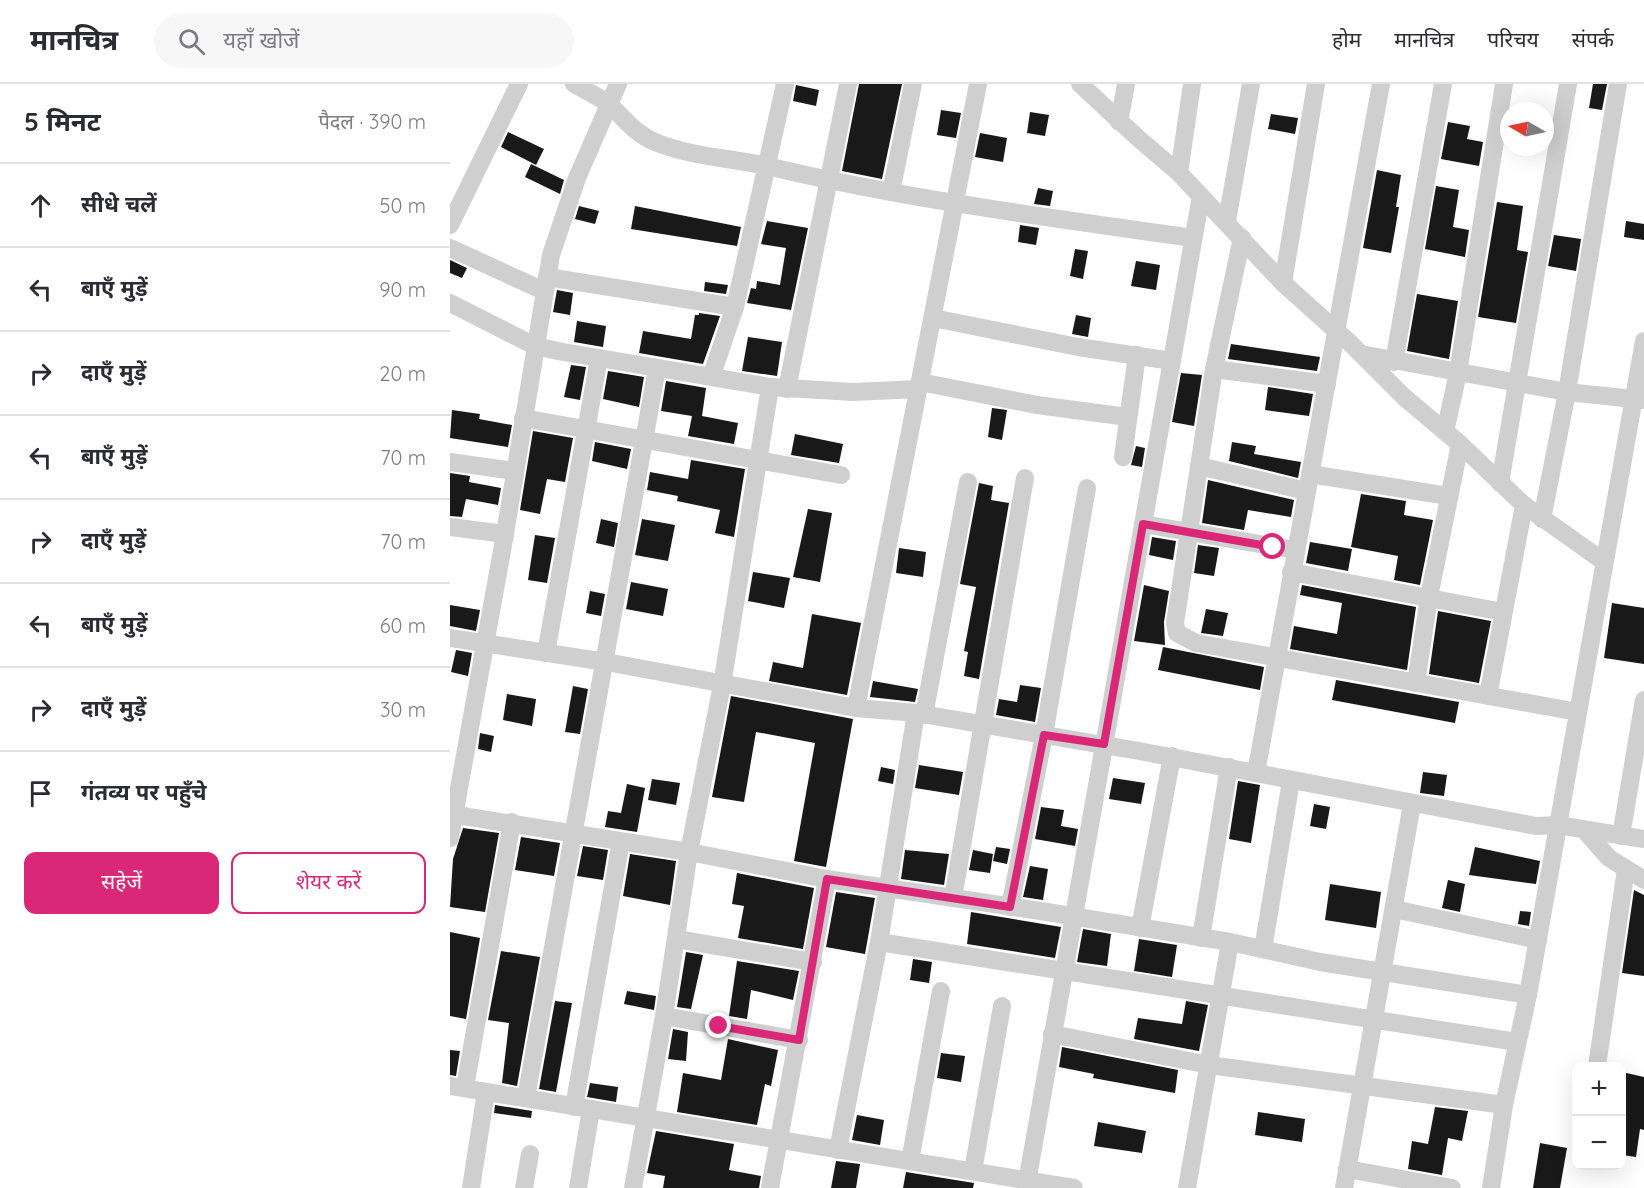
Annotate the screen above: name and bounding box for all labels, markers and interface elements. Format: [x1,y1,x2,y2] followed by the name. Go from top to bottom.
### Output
[154,14,574,68] search box
[30,22,118,57] text: मानचित्र
[175,25,208,58] icon: search
[223,26,299,54] text: यहाँ खोजें
[1332,26,1361,52] text: होम
[1394,26,1454,52] text: मानचित्र
[1487,26,1539,52] text: परिचय
[1572,26,1614,52] text: संपर्क
[1500,102,1554,156] north arrow
[24,105,101,138] text: 5 मिनट
[318,109,426,134] text: पैदल · 390 m
[24,189,57,222] icon: ahead
[81,190,157,218] text: सीधे चलें
[380,193,426,218] text: 50 m
[24,273,57,306] icon: left
[81,274,147,302] text: बाएँ मुड़ें
[379,277,426,302] text: 90 m
[24,357,57,390] icon: right
[81,358,146,386] text: दाएँ मुड़ें
[379,361,426,386] text: 20 m
[24,441,57,474] icon: left
[81,442,147,470] text: बाएँ मुड़ें
[380,445,426,470] text: 70 m
[24,525,57,558] icon: right
[81,526,146,554] text: दाएँ मुड़ें
[380,529,426,554] text: 70 m
[1259,533,1285,559] route start
[24,609,57,642] icon: left
[81,610,147,638] text: बाएँ मुड़ें
[380,613,426,638] text: 60 m
[24,693,57,726] icon: right
[81,694,146,722] text: दाएँ मुड़ें
[380,697,426,722] text: 30 m
[24,777,57,810] icon: arrive
[81,778,206,806] text: गंतव्य पर पहुँचे
[24,852,219,914] button: सहेजें
[231,852,426,914] button: शेयर करें
[705,1012,731,1038] route end
[1572,1062,1626,1170] map controls
[1572,1062,1626,1116] button: +
[1572,1116,1626,1170] button: −

